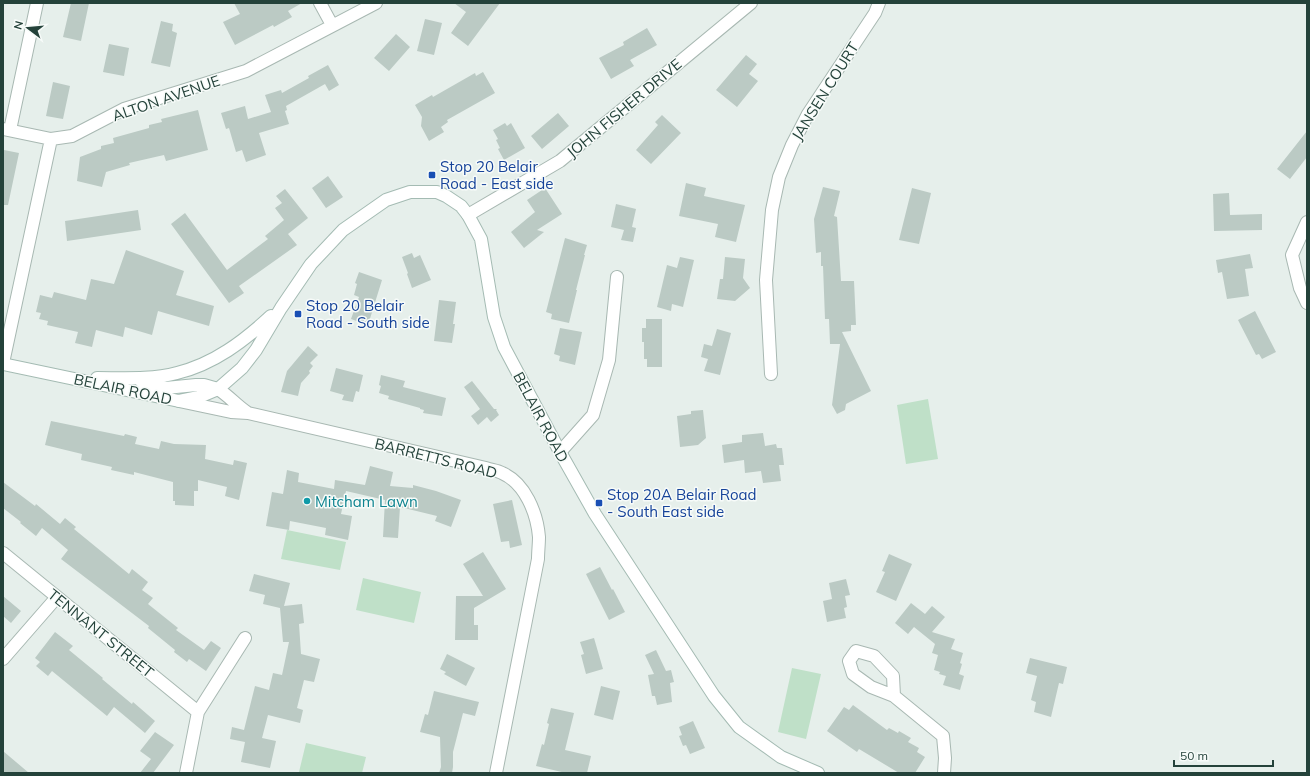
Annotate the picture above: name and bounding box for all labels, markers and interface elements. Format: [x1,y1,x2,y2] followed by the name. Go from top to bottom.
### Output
[8,8,48,48] north arrow
[11,19,26,31] text: N
[787,38,863,144] street label: JANSEN COURT
[563,54,685,162] street label: JOHN FISHER DRIVE
[110,71,223,125] street label: ALTON AVENUE
[440,157,553,193] place label: Stop 20 Belair Road - East side
[427,170,437,180] marker: Stop 20 Belair Road - East side
[306,296,430,332] place label: Stop 20 Belair Road - South side
[293,309,303,319] marker: Stop 20 Belair Road - South side
[509,368,573,466] street label: BELAIR ROAD
[72,369,174,409] street label: BELAIR ROAD
[373,434,499,482] street label: BARRETTS ROAD
[607,485,757,521] place label: Stop 20A Belair Road - South East side
[315,492,418,511] place label: Mitcham Lawn
[302,496,312,506] marker: Mitcham Lawn
[594,498,604,508] marker: Stop 20A Belair Road - South East side
[44,585,158,681] street label: TENNANT STREET
[1174,742,1273,768] scale bar
[1180,748,1208,763] text: 50 m

